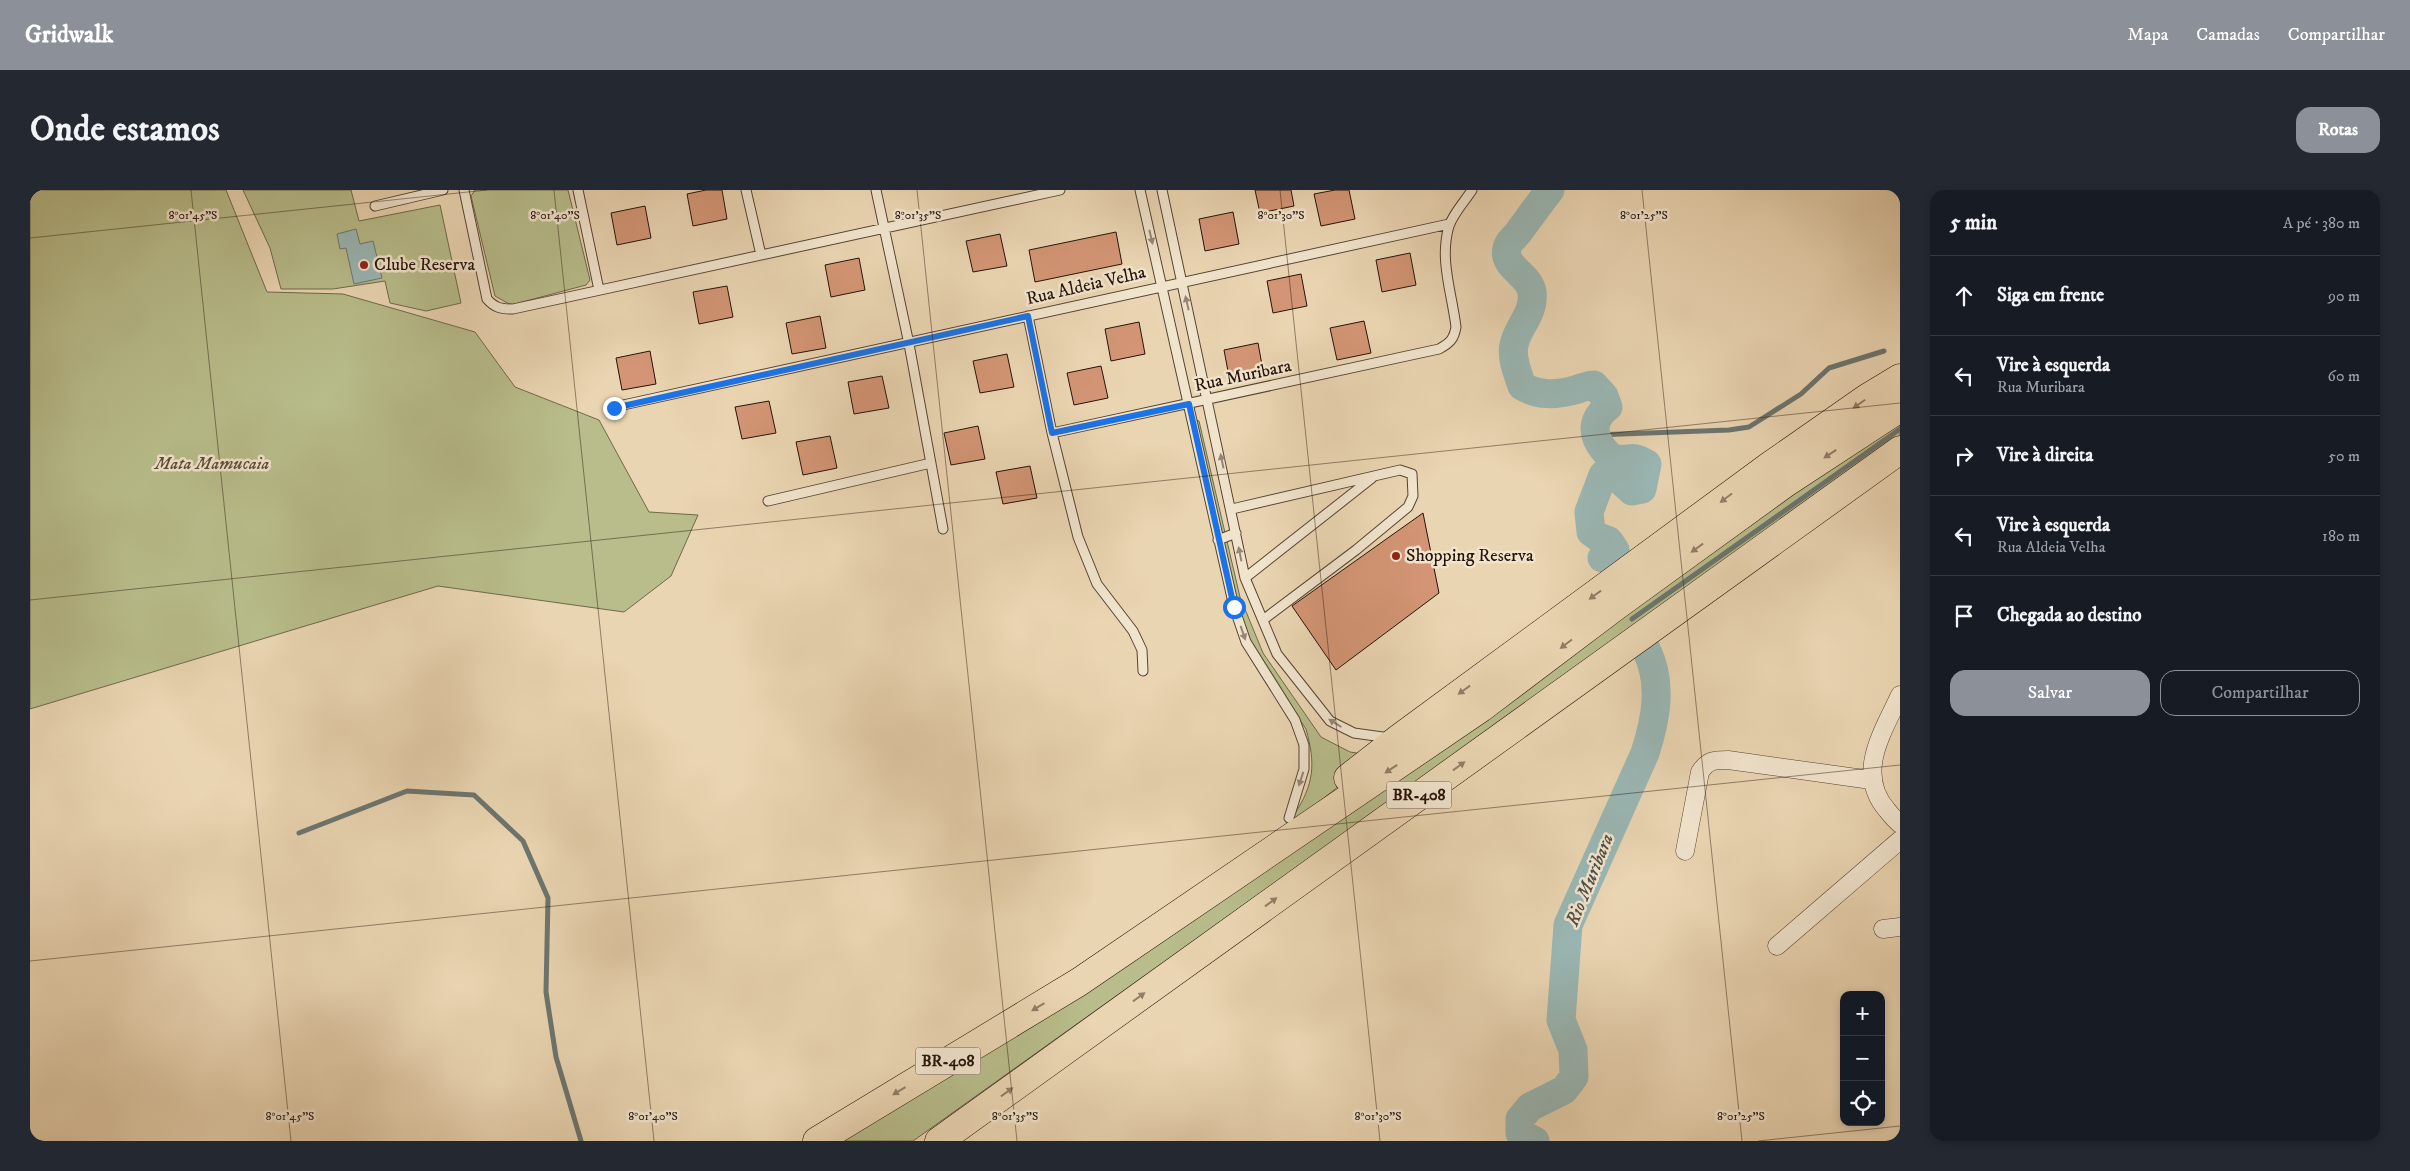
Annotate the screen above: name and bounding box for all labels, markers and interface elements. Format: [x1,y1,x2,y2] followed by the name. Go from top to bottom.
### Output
[25,20,113,50] text: Gridwalk
[2128,24,2168,46] text: Mapa
[2196,24,2260,46] text: Camadas
[2288,24,2385,46] text: Compartilhar
[2296,107,2380,153] button: Rotas
[30,108,220,152] text: Onde estamos
[169,208,217,223] text: 8°01'45"S
[530,208,580,223] text: 8°01'40"S
[895,208,941,223] text: 8°01'35"S
[1258,208,1304,223] text: 8°01'30"S
[1620,208,1668,223] text: 8°01'25"S
[1950,210,1997,236] text: 5 min
[2283,213,2360,233] text: A pé · 380 m
[1147,230,1155,245] one-way arrow
[374,254,475,276] place label: Clube Reserva
[358,259,370,271] marker: Clube Reserva
[1024,261,1148,310] street label: Rua Aldeia Velha
[1950,282,1978,310] icon: ahead
[1997,284,2104,307] text: Siga em frente
[2328,286,2360,306] text: 90 m
[1183,295,1191,310] one-way arrow
[1997,354,2110,377] text: Vire à esquerda
[1192,355,1294,397] street label: Rua Muribara
[1950,362,1978,390] icon: left
[2328,366,2360,386] text: 60 m
[1997,377,2085,397] text: Rua Muribara
[603,397,626,420] route end
[1852,399,1865,409] one-way arrow
[1950,442,1978,470] icon: right
[1997,444,2093,467] text: Vire à direita
[2328,446,2360,466] text: 50 m
[1823,449,1837,459] one-way arrow
[153,453,270,475] park label: Mata Mamucaia
[1217,453,1225,469] one-way arrow
[1720,493,1733,504] one-way arrow
[1997,514,2110,537] text: Vire à esquerda
[1950,522,1978,550] icon: left
[2322,526,2360,546] text: 180 m
[1997,537,2105,557] text: Rua Aldeia Velha
[1691,542,1704,553] one-way arrow
[1236,545,1244,561] one-way arrow
[1406,545,1534,567] place label: Shopping Reserva
[1390,550,1402,562] marker: Shopping Reserva
[1589,590,1602,600] one-way arrow
[1223,596,1246,619] route start
[1950,602,1978,630] icon: arrive
[1997,604,2142,627] text: Chegada ao destino
[1240,626,1248,641] one-way arrow
[1559,639,1573,649] one-way arrow
[1950,670,2150,716] button: Salvar
[2160,670,2360,716] button: Compartilhar
[1458,685,1471,696] one-way arrow
[1328,718,1342,727] one-way arrow
[1452,761,1466,771] one-way arrow
[1385,764,1398,774] one-way arrow
[1297,772,1305,787] one-way arrow
[1386,782,1452,808] road number: BR-408
[1561,830,1619,930] water label: Rio Muribara
[1264,897,1278,907] one-way arrow
[1840,991,1885,1126] map controls
[1840,991,1885,1036] button: +
[1132,992,1146,1002] one-way arrow
[1031,1003,1044,1012] one-way arrow
[1840,1036,1885,1081] button: −
[916,1048,980,1074] road number: BR-408
[1840,1081,1885,1126] button: locate
[892,1087,905,1096] one-way arrow
[1000,1087,1014,1097] one-way arrow
[266,1109,314,1124] text: 8°01'45"S
[628,1109,678,1124] text: 8°01'40"S
[992,1109,1038,1124] text: 8°01'35"S
[1355,1109,1401,1124] text: 8°01'30"S
[1717,1109,1765,1124] text: 8°01'25"S

